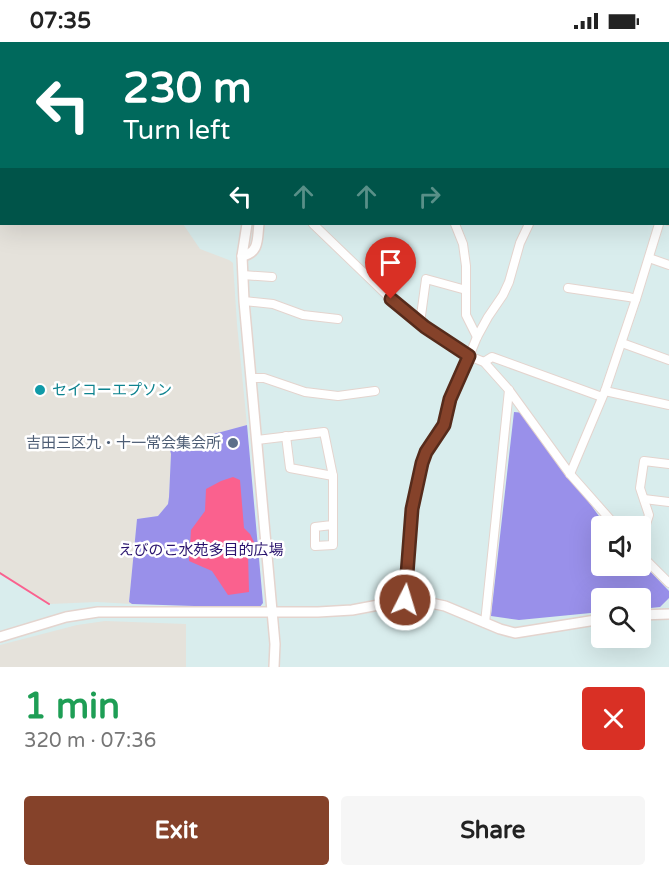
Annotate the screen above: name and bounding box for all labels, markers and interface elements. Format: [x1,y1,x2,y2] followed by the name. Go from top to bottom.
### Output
[30,8,91,34] text: 07:35
[123,63,252,114] text: 230 m
[24,66,102,144] icon: left
[123,114,230,147] text: Turn left
[224,180,257,213] icon: left
[287,180,320,213] icon: ahead
[350,180,383,213] icon: ahead
[413,180,446,213] icon: right
[365,237,416,299] pin
[374,246,407,279] icon: arrive
[52,381,172,399] place label: セイコーエプソン
[33,383,47,397] marker: セイコーエプソン
[26,434,221,452] place label: 吉田三区九・十一常会集会所
[226,436,240,450] marker: 吉田三区九・十一常会集会所
[591,516,651,648] map controls
[591,516,651,576] button: sound
[118,541,284,559] park label: えびのこ水苑多目的広場
[373,568,437,632] position arrow
[591,588,651,648] button: search
[24,685,120,728] text: 1 min
[582,687,645,750] button: close
[24,729,156,753] text: 320 m · 07:36
[24,796,329,865] button: Exit
[341,796,645,865] button: Share

